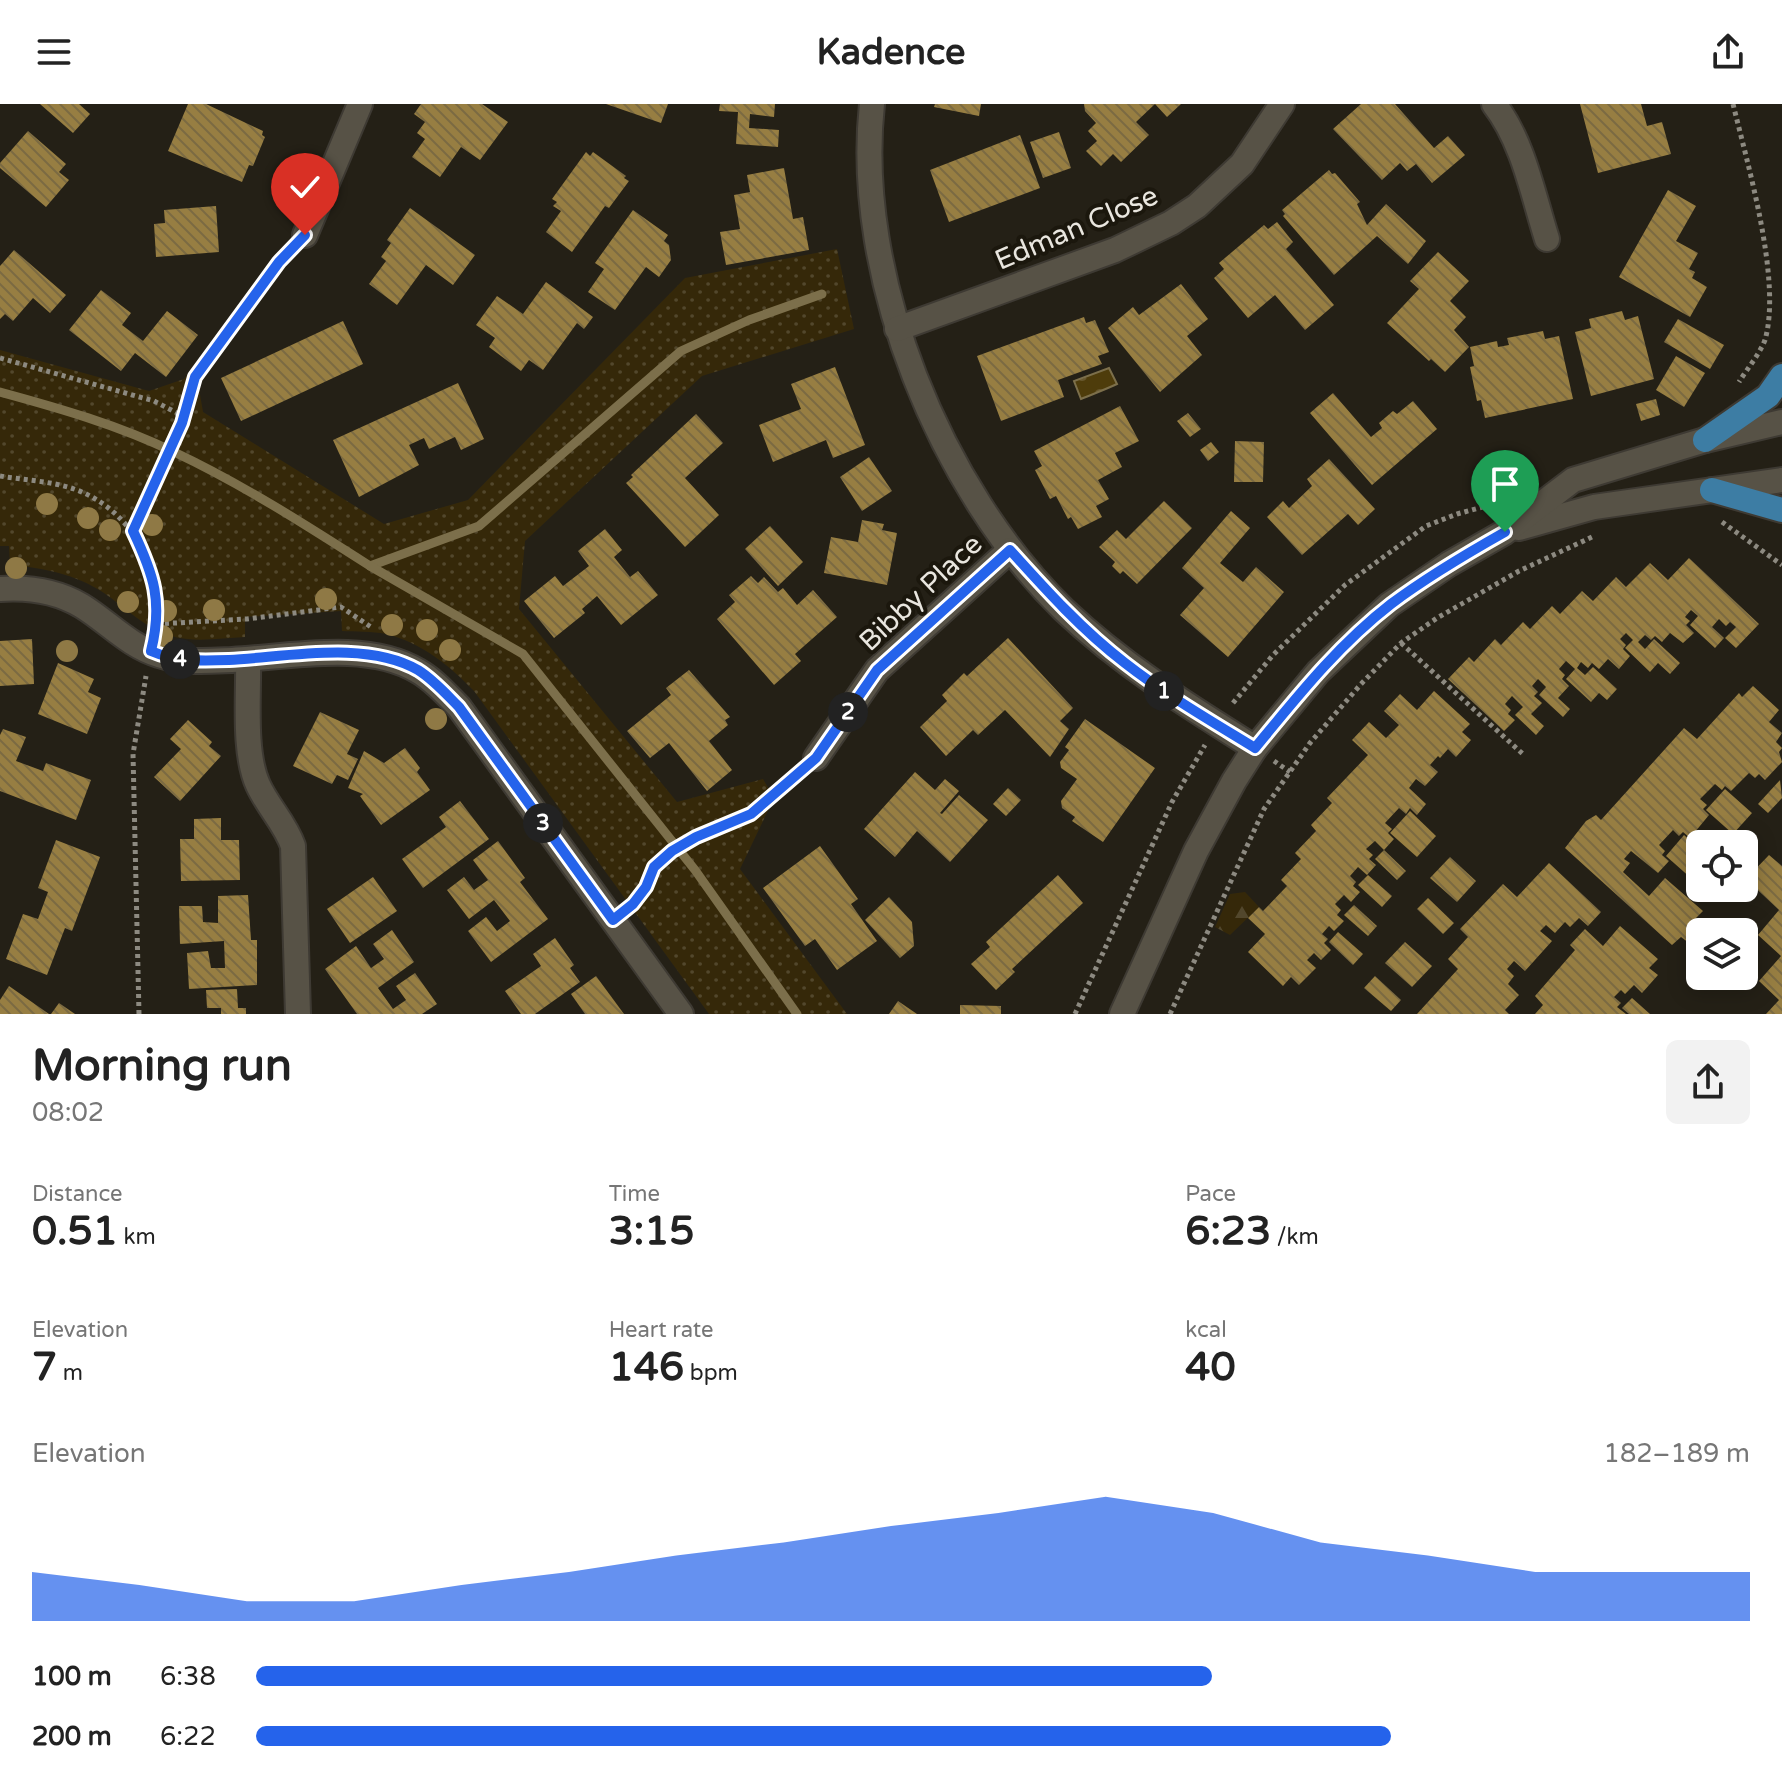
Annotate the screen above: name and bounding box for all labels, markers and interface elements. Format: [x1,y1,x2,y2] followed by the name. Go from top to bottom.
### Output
[32,30,76,74] icon: menu
[1706,30,1750,74] icon: share
[817,31,965,74] text: Kadence
[271,153,339,235] pin
[283,165,327,209] icon: check
[990,178,1163,277] street label: Edman Close
[1471,450,1539,532] pin
[1483,462,1527,506] icon: arrive
[852,527,989,658] street label: Bibby Place
[160,639,200,679] pin: 4
[173,646,187,672] text: 4
[1144,671,1184,711] pin: 1
[1157,678,1171,704] text: 1
[828,692,868,732] pin: 2
[841,699,855,725] text: 2
[523,803,563,843] pin: 3
[536,810,550,836] text: 3
[1686,830,1758,990] map controls
[1686,830,1758,902] button: locate
[1686,918,1758,990] button: layers
[32,1040,292,1093] text: Morning run
[1666,1040,1750,1124] button: share
[32,1097,104,1128] text: 08:02
[32,1181,123,1207] text: Distance
[609,1181,660,1207] text: Time
[1185,1181,1236,1207] text: Pace
[32,1207,118,1255] text: 0.51
[609,1207,694,1255] text: 3:15
[1185,1207,1271,1255] text: 6:23
[118,1224,156,1250] text: km
[1271,1224,1319,1250] text: /km
[32,1317,128,1343] text: Elevation
[609,1317,714,1343] text: Heart rate
[1185,1317,1227,1343] text: kcal
[32,1343,57,1391] text: 7
[609,1343,684,1391] text: 146
[1185,1343,1236,1391] text: 40
[57,1360,83,1386] text: m
[684,1360,738,1386] text: bpm
[32,1438,146,1469] text: Elevation
[1604,1438,1750,1469] text: 182–189 m
[32,1661,112,1692] text: 100 m
[160,1661,216,1692] text: 6:38
[32,1721,112,1752] text: 200 m
[160,1721,216,1752] text: 6:22

